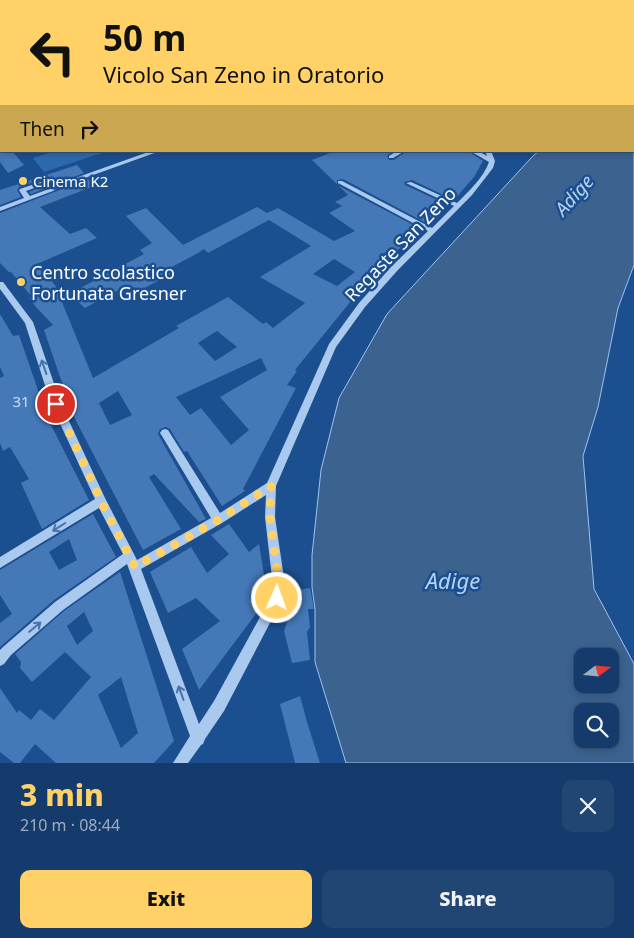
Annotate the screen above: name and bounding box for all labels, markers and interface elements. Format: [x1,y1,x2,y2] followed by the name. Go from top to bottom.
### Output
[103,14,186,61] text: 50 m
[20,20,85,85] icon: left
[103,59,384,89] text: Vicolo San Zeno in Oratorio
[75,115,103,143] icon: right
[20,116,65,142] text: Then
[547,169,599,223] water label: Adige
[33,171,108,191] place label: Cinema K2
[17,175,29,187] marker: Cinema K2
[339,181,461,307] street label: Regaste San Zeno
[31,260,187,305] place label: Centro scolastico Fortunata Gresner
[15,276,27,288] marker: Centro scolastico Fortunata Gresner
[38,359,48,375] one-way arrow
[35,383,77,425] pin
[42,390,70,418] icon: arrive
[12,391,30,411] house number: 31
[53,522,67,532] one-way arrow
[424,565,480,595] water label: Adige
[250,571,302,623] position arrow
[29,621,42,632] one-way arrow
[574,648,619,692] north arrow
[574,648,619,748] map controls
[176,686,185,702] one-way arrow
[574,703,619,748] button: search
[20,774,104,815] text: 3 min
[562,780,614,832] button: close
[20,814,120,836] text: 210 m · 08:44
[20,870,312,928] button: Exit
[322,870,614,928] button: Share

